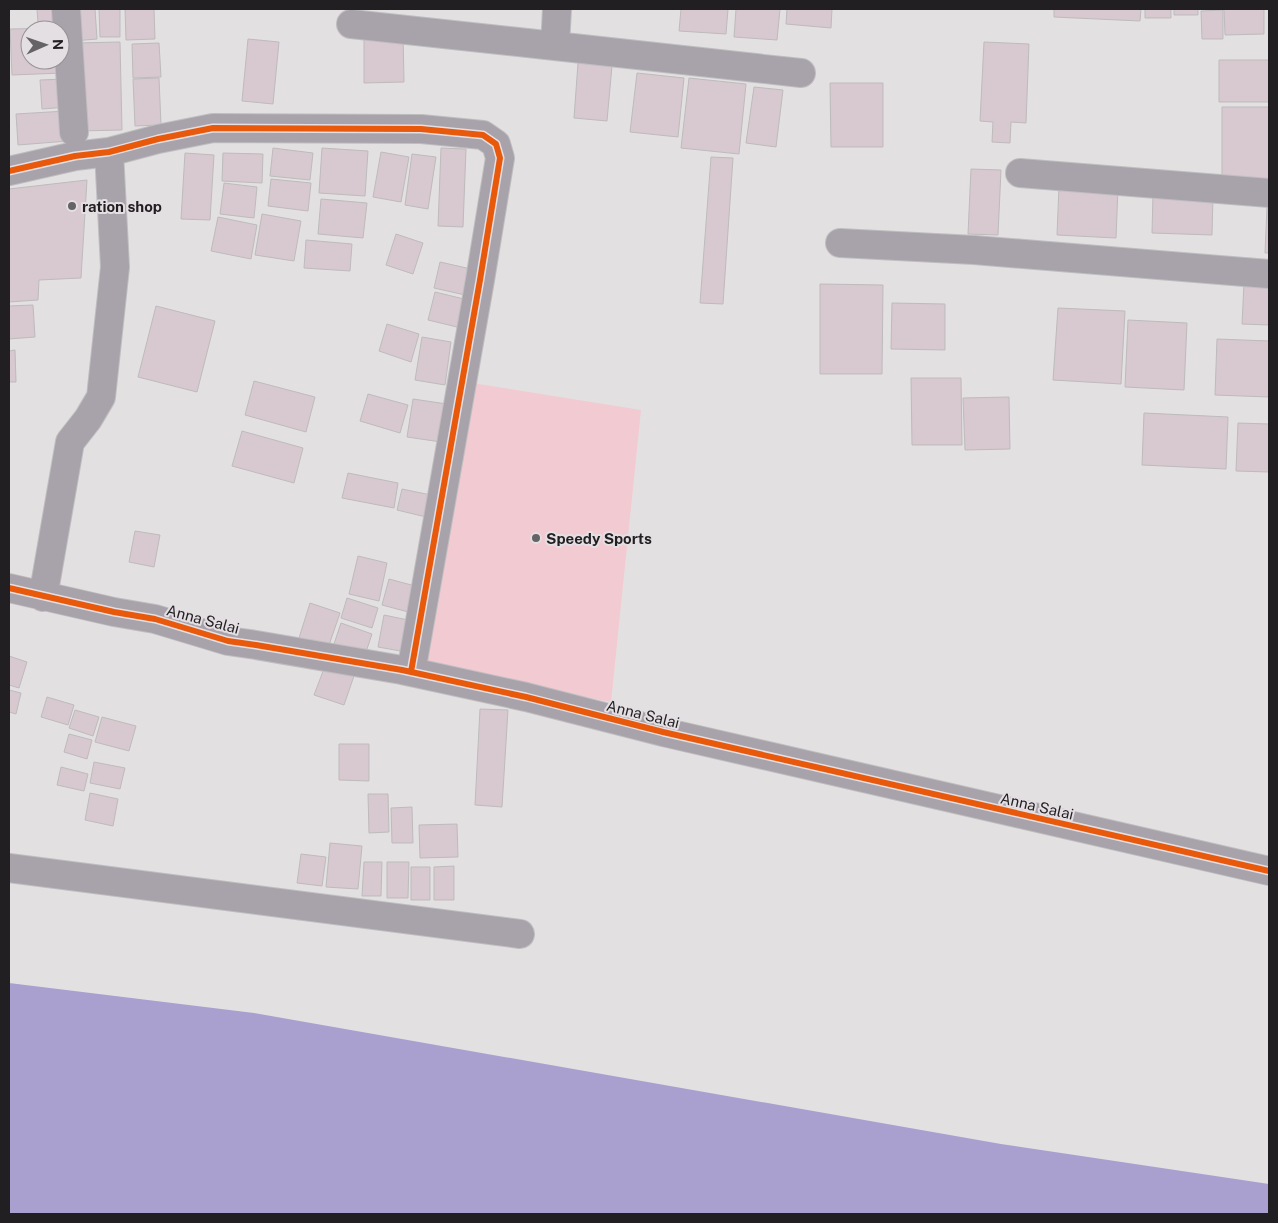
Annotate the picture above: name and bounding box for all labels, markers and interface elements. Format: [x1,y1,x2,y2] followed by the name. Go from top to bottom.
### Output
[20,20,70,70] north arrow
[50,39,66,50] text: N
[82,198,162,215] place label: ration shop
[66,200,78,212] marker: ration shop
[546,530,652,547] place label: Speedy Sports
[530,532,542,544] marker: Speedy Sports
[165,601,241,637] street label: Anna Salai
[605,697,681,731] street label: Anna Salai
[999,789,1075,823] street label: Anna Salai

